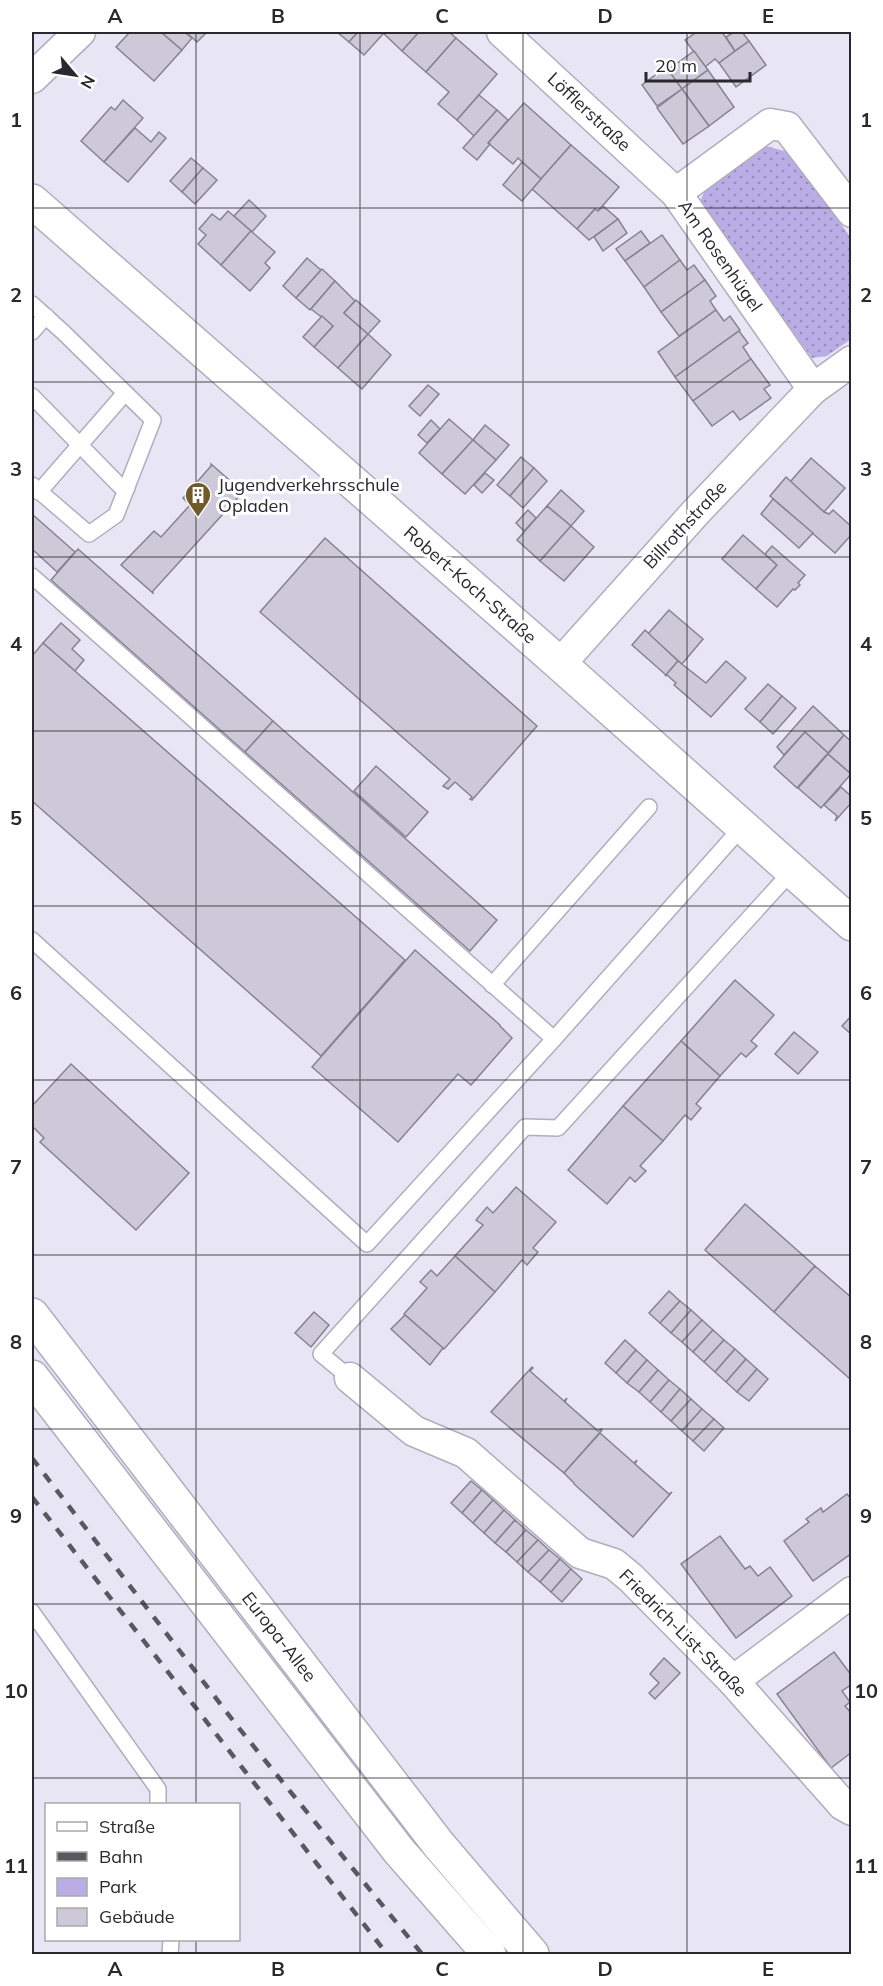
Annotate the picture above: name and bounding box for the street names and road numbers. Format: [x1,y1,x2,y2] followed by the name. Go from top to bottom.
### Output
[543,67,636,156] street label: Löfflerstraße
[673,195,768,316] street label: Am Rosenhügel
[638,476,731,574] street label: Billrothstraße
[399,521,541,648] street label: Robert-Koch-Straße
[615,1564,752,1701] street label: Friedrich-List-Straße
[237,1587,322,1686] street label: Europa-Allee

